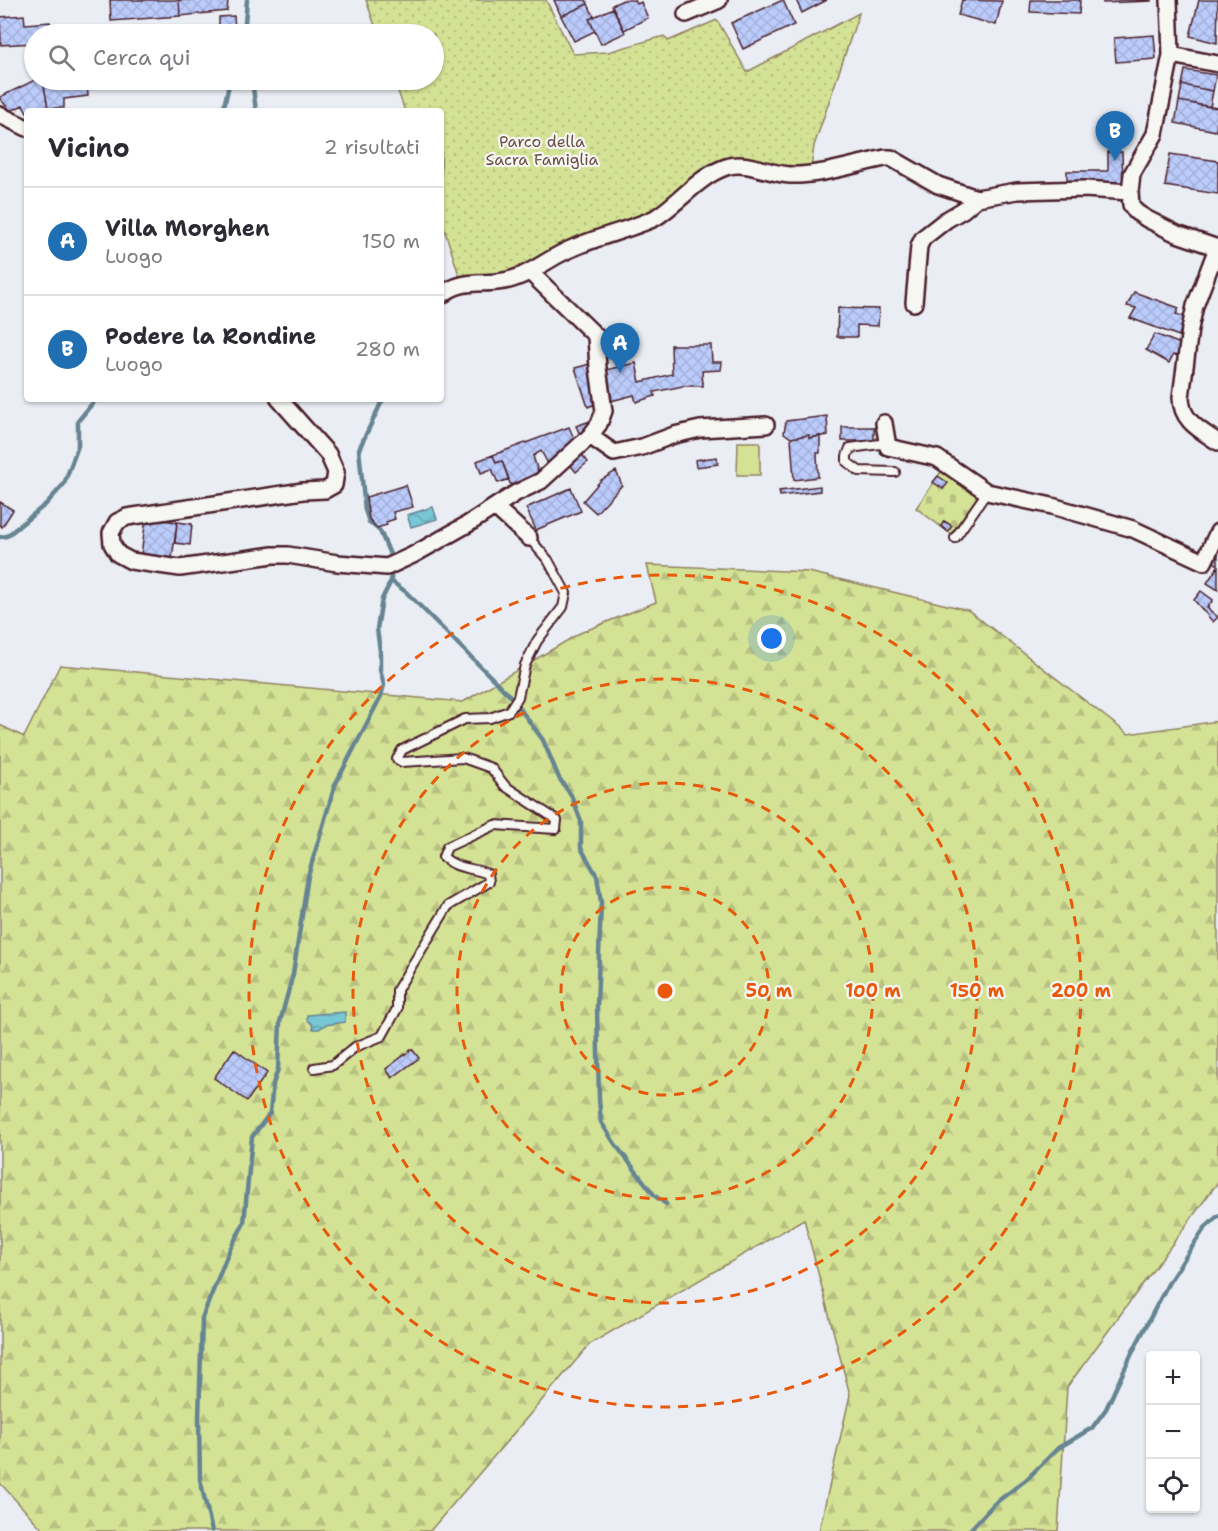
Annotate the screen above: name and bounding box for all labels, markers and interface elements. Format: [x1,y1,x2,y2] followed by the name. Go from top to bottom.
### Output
[24,24,444,90] search box
[45,41,78,74] icon: search
[93,43,191,72] text: Cerca qui
[1096,112,1134,161] pin: B
[48,130,130,165] text: Vicino
[486,131,599,170] park label: Parco della Sacra Famiglia
[324,134,420,160] text: 2 risultati
[105,214,270,243] text: Villa Morghen
[60,228,75,254] text: A
[362,228,420,254] text: 150 m
[105,243,163,269] text: Luogo
[105,322,316,351] text: Podere la Rondine
[600,324,640,373] pin: A
[61,336,74,362] text: B
[355,336,420,362] text: 280 m
[105,351,163,377] text: Luogo
[757,624,786,653] your location
[746,979,793,1003] text: 50 m
[845,979,901,1003] text: 100 m
[950,979,1005,1003] text: 150 m
[1051,979,1112,1003] text: 200 m
[655,981,675,1001] centre of rings
[1146,1351,1200,1513] map controls
[1146,1351,1200,1405] button: +
[1146,1405,1200,1459] button: −
[1146,1459,1200,1513] button: locate

